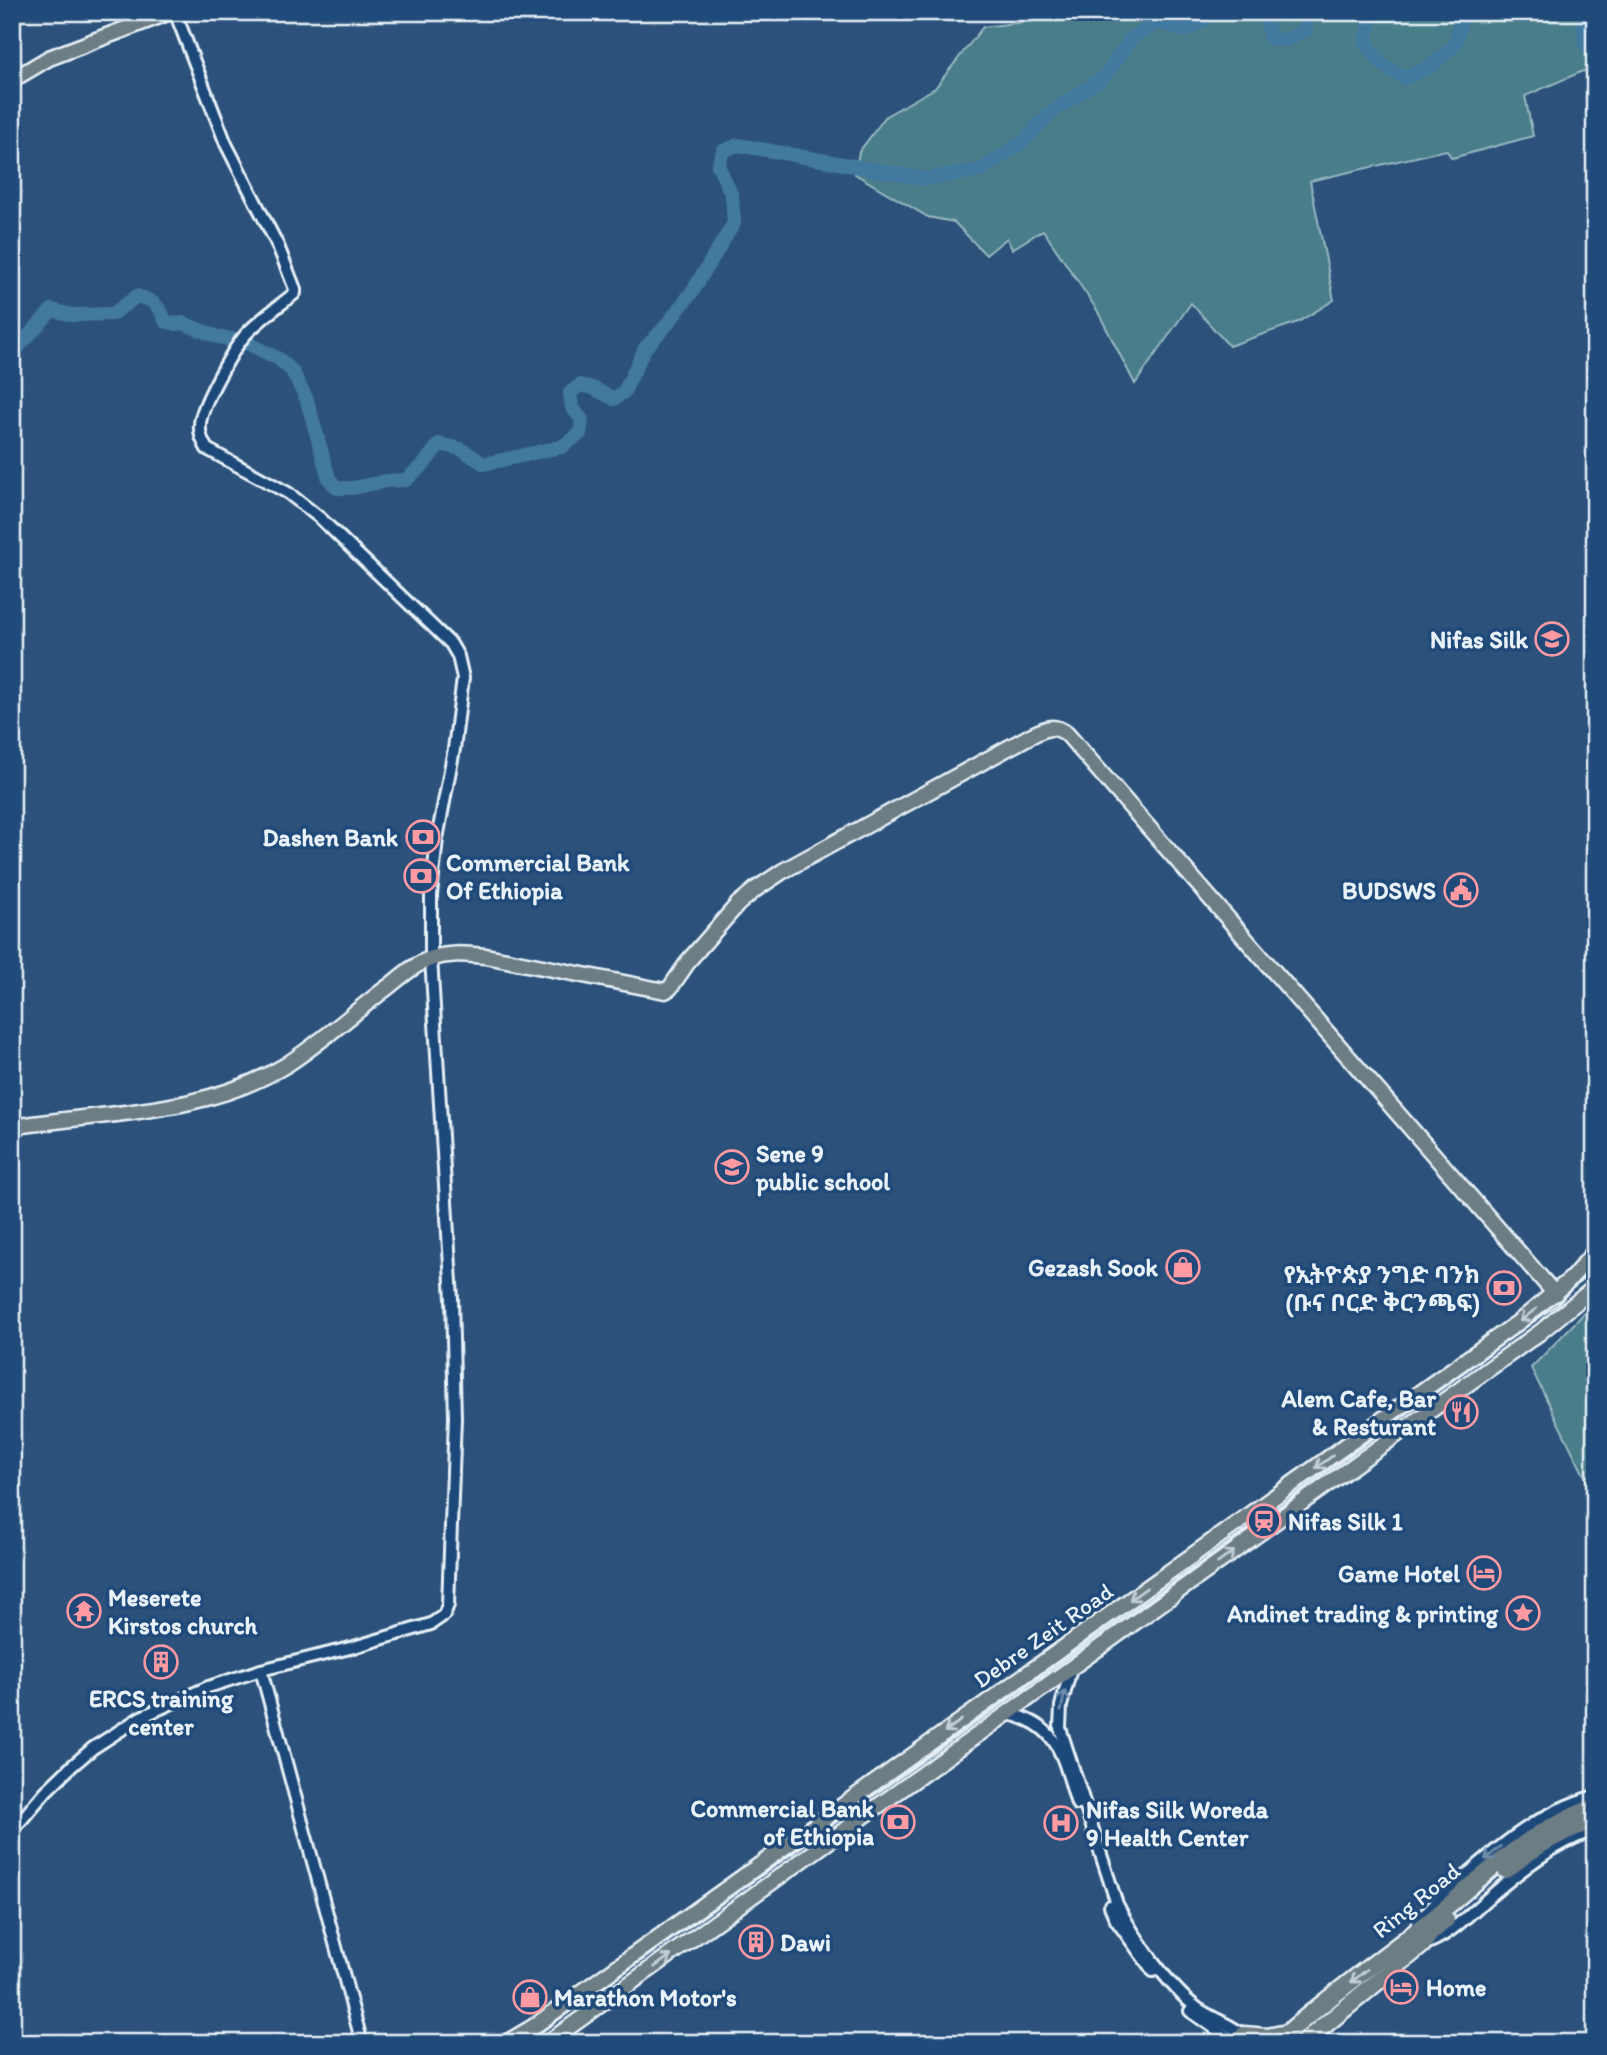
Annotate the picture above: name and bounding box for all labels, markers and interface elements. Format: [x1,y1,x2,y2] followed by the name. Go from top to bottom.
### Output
[1533,620,1571,658] school or university icon: Nifas Silk
[1430,625,1529,654] place label: Nifas Silk
[404,818,442,856] bank icon: Dashen Bank
[262,823,399,852] place label: Dashen Bank
[446,848,630,906] place label: Commercial Bank Of Ethiopia
[402,857,440,895] bank icon: Commercial Bank Of Ethiopia
[1442,871,1480,909] public building icon: BUDSWS
[1342,876,1436,905] place label: BUDSWS
[755,1139,890,1197] place label: Sene 9 public school
[713,1148,751,1186] school or university icon: Sene 9 public school
[1164,1248,1202,1286] shop icon: Gezash Sook
[1028,1253,1159,1282] place label: Gezash Sook
[1283,1260,1480,1318] place label: የኢትዮጵያ ንግድ ባንክ (ቡና ቦርድ ቅርንጫፍ)
[1485,1269,1523,1307] bank icon: የኢትዮጵያ ንግድ ባንክ (ቡና ቦርድ ቅርንጫፍ)
[1519,1307,1538,1322] one-way arrow
[1280,1384,1436,1441] place label: Alem Cafe, Bar & Resturant
[1442,1393,1480,1431] restaurant icon: Alem Cafe, Bar & Resturant
[1315,1455,1334,1469] one-way arrow
[1245,1502,1283,1540] station icon: Nifas Silk 1
[1288,1507,1404,1536] place label: Nifas Silk 1
[1216,1550,1235,1564] one-way arrow
[1465,1554,1503,1592] hotel icon: Game Hotel
[1338,1559,1460,1588] place label: Game Hotel
[967,1576,1119,1694] street label: Debre Zeit Road
[108,1583,257,1640] place label: Meserete Kirstos church
[1129,1586,1148,1601] one-way arrow
[65,1592,103,1630] temple icon: Meserete Kirstos church
[1504,1594,1542,1632] place icon: Andinet trading & printing
[1226,1599,1499,1629] place label: Andinet trading & printing
[142,1643,180,1681] building icon: ERCS training center
[89,1684,234,1741] place label: ERCS training center
[1056,1690,1070,1713] one-way arrow
[944,1719,963,1733] one-way arrow
[690,1794,875,1852] place label: Commercial Bank of Ethiopia
[1086,1795,1269,1852] place label: Nifas Silk Woreda 9 Health Center
[879,1803,917,1841] bank icon: Commercial Bank of Ethiopia
[1042,1804,1080,1842] hospital icon: Nifas Silk Woreda 9 Health Center
[1484,1845,1502,1860] one-way arrow
[1366,1856,1466,1944] street label: Ring Road
[737,1923,775,1961] building icon: Dawi
[780,1928,831,1957] place label: Dawi
[653,1954,672,1968] one-way arrow
[1350,1968,1368,1983] one-way arrow
[1382,1968,1420,2006] hotel icon: Home
[1426,1973,1486,2002] place label: Home
[511,1978,549,2016] shop icon: Marathon Motor's
[554,1983,737,2012] place label: Marathon Motor's

